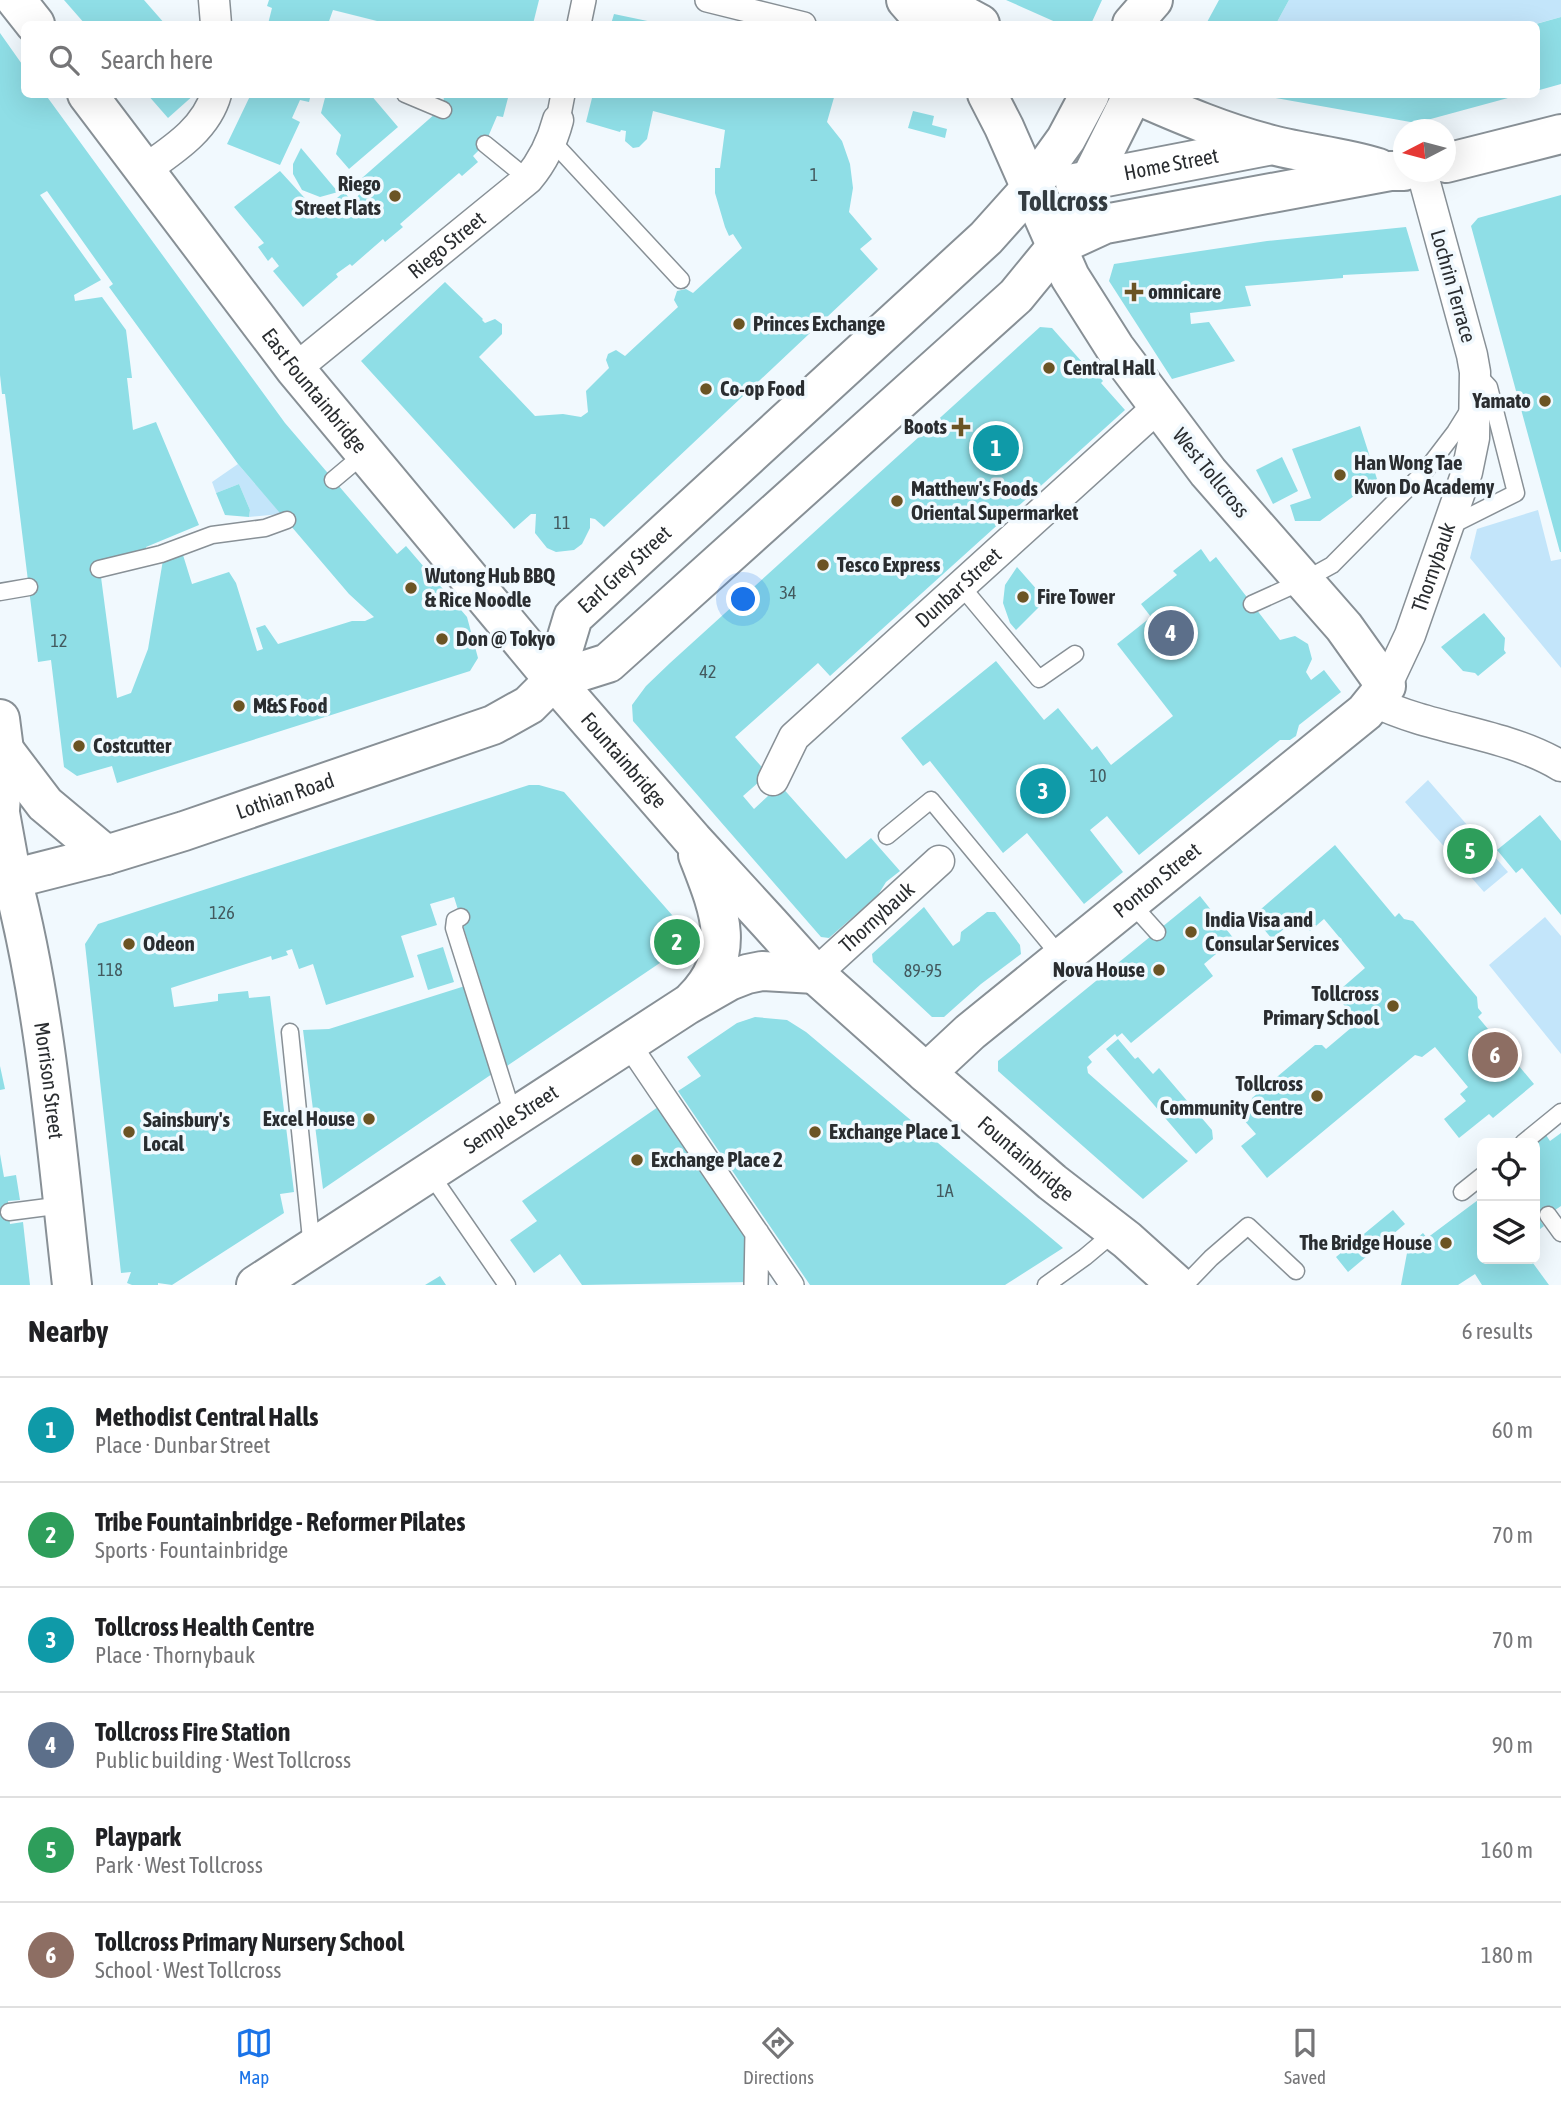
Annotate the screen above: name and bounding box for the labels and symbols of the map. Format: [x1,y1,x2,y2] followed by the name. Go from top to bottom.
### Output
[1393,119,1456,182] north arrow
[1122,143,1220,184] street label: Home Street
[810,164,818,185] house number: 1
[295,171,382,219] place label: Riego Street Flats
[1018,185,1108,217] district label: Tollcross
[387,188,403,204] marker: Riego Street Flats
[403,206,490,283] street label: Riego Street
[1426,226,1482,345] street label: Lochrin Terrace
[1148,279,1221,303] place label: omnicare
[1126,284,1142,300] marker: omnicare
[753,311,885,335] place label: Princes Exchange
[731,316,747,332] marker: Princes Exchange
[258,323,373,457] street label: East Fountainbridge
[1063,355,1156,379] place label: Central Hall
[1041,360,1057,376] marker: Central Hall
[720,376,805,400] place label: Co-op Food
[698,381,714,397] marker: Co-op Food
[1472,388,1531,412] place label: Yamato
[1537,393,1553,409] marker: Yamato
[904,414,948,438] place label: Boots
[953,419,969,435] marker: Boots
[973,422,1019,474] pin: 1
[1169,423,1255,522] street label: West Tollcross
[1354,450,1495,498] place label: Han Wong Tae Kwon Do Academy
[1332,467,1348,483] marker: Han Wong Tae Kwon Do Academy
[911,476,1078,524] place label: Matthew's Foods Oriental Supermarket
[889,493,905,509] marker: Matthew's Foods Oriental Supermarket
[554,512,570,533] house number: 11
[1406,519,1459,615] street label: Thornybauk
[573,520,676,617] street label: Earl Grey Street
[910,542,1006,632] street label: Dunbar Street
[837,552,941,576] place label: Tesco Express
[815,557,831,573] marker: Tesco Express
[424,563,556,611] place label: Wutong Hub BBQ & Rice Noodle
[403,580,419,596] marker: Wutong Hub BBQ & Rice Noodle
[726,582,760,616] your location
[780,582,796,603] house number: 34
[1037,584,1115,608] place label: Fire Tower
[1015,589,1031,605] marker: Fire Tower
[1148,607,1194,659] pin: 4
[456,626,555,650] place label: Don @ Tokyo
[51,630,67,651] house number: 12
[434,631,450,647] marker: Don @ Tokyo
[700,661,716,682] house number: 42
[253,693,327,717] place label: M&S Food
[231,698,247,714] marker: M&S Food
[577,707,672,812] street label: Fountainbridge
[93,733,172,757] place label: Costcutter
[71,738,87,754] marker: Costcutter
[1020,765,1066,817] pin: 3
[1090,765,1106,786] house number: 10
[233,767,337,823] street label: Lothian Road
[1447,825,1493,877] pin: 5
[1108,837,1205,922] street label: Ponton Street
[834,876,919,957] street label: Thornybauk
[209,902,235,923] house number: 126
[1205,907,1340,955] place label: India Visa and Consular Services
[654,916,700,968] pin: 2
[1183,924,1199,940] marker: India Visa and Consular Services
[143,931,195,955] place label: Odeon
[121,936,137,952] marker: Odeon
[1053,957,1145,981] place label: Nova House
[97,959,123,980] house number: 118
[904,960,942,981] house number: 89-95
[1151,962,1167,978] marker: Nova House
[1263,981,1380,1029] place label: Tollcross Primary School
[1385,998,1401,1014] marker: Tollcross Primary School
[30,1020,69,1140] street label: Morrison Street
[1472,1029,1518,1081] pin: 6
[1160,1071,1304,1119] place label: Tollcross Community Centre
[459,1079,562,1158] street label: Semple Street
[1309,1088,1325,1104] marker: Tollcross Community Centre
[263,1106,355,1130] place label: Excel House
[143,1107,230,1155] place label: Sainsbury's Local
[361,1111,377,1127] marker: Excel House
[974,1111,1079,1205] street label: Fountainbridge
[829,1119,961,1143] place label: Exchange Place 1
[121,1124,137,1140] marker: Sainsbury's Local
[807,1124,823,1140] marker: Exchange Place 1
[651,1147,783,1171] place label: Exchange Place 2
[629,1152,645,1168] marker: Exchange Place 2
[936,1180,954,1201] house number: 1A
[1299,1230,1432,1254] place label: The Bridge House
[1438,1235,1454,1251] marker: The Bridge House

